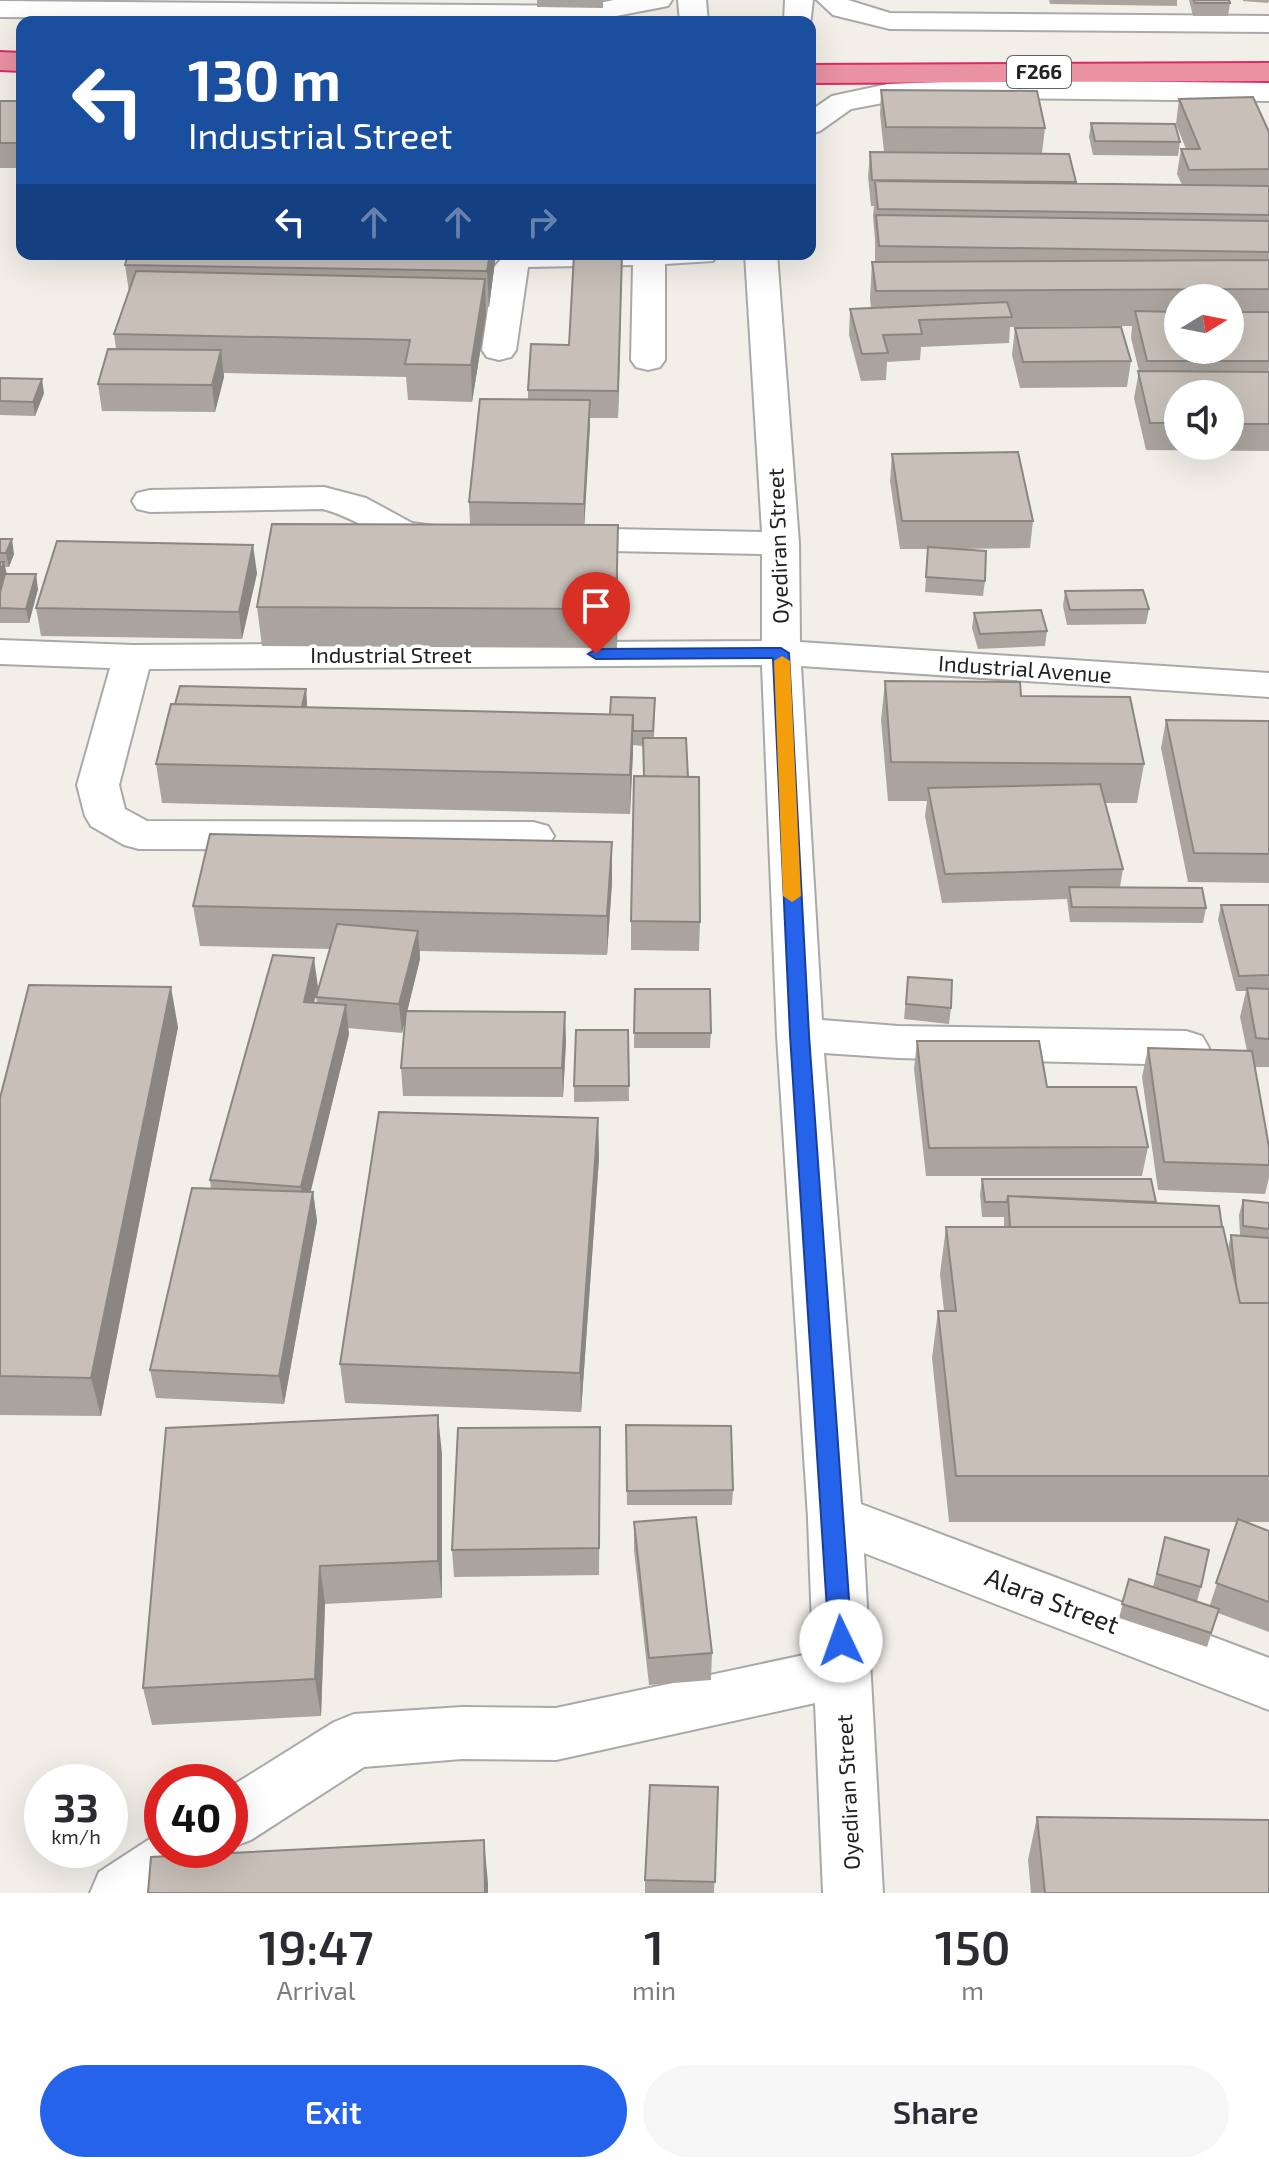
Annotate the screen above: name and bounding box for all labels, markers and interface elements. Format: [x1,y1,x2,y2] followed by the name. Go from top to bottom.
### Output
[188,45,341,112] text: 130 m
[56,48,160,152] icon: left
[1007,56,1071,88] road number: F266
[188,113,453,156] text: Industrial Street
[268,200,312,244] icon: left
[352,200,396,244] icon: ahead
[436,200,480,244] icon: ahead
[520,200,564,244] icon: right
[1164,284,1244,364] north arrow
[1164,284,1244,460] map controls
[1164,380,1244,460] button: sound
[761,468,793,624] street label: Oyediran Street
[562,572,630,654] pin
[574,584,618,628] icon: arrive
[310,641,472,667] street label: Industrial Street
[938,649,1113,687] street label: Industrial Avenue
[981,1560,1124,1639] street label: Alara Street
[799,1599,883,1683] position arrow
[830,1714,864,1871] street label: Oyediran Street
[144,1764,248,1868] speed limit sign: 40
[53,1782,99,1830] text: 33
[51,1824,101,1848] text: km/h
[258,1917,373,1975] text: 19:47
[644,1917,664,1975] text: 1
[935,1917,1011,1975] text: 150
[276,1974,356,2005] text: Arrival
[632,1974,676,2005] text: min
[961,1974,984,2005] text: m
[40,2065,627,2157] button: Exit
[643,2065,1229,2157] button: Share

